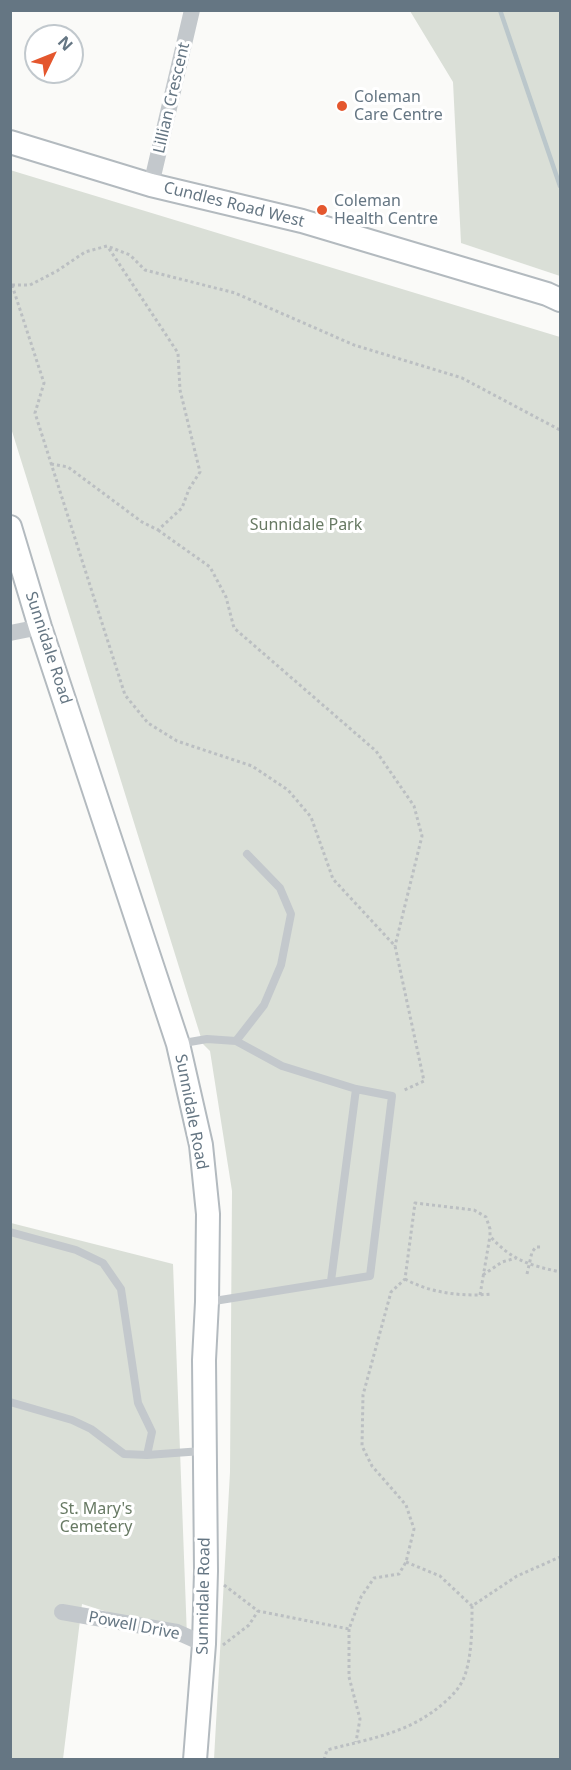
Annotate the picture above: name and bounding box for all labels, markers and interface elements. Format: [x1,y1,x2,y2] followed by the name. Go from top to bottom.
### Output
[24,24,84,84] north arrow
[53,31,78,55] text: N
[150,41,194,155] street label: Lillian Crescent
[354,87,443,125] place label: Coleman Care Centre
[335,99,349,113] marker: Coleman Care Centre
[162,178,306,232] street label: Cundles Road West
[334,191,438,229] place label: Coleman Health Centre
[315,203,329,217] marker: Coleman Health Centre
[250,515,362,535] park label: Sunnidale Park
[21,589,75,707] street label: Sunnidale Road
[170,1053,212,1171] street label: Sunnidale Road
[60,1499,132,1537] park label: St. Mary's Cemetery
[193,1537,215,1655] street label: Sunnidale Road
[87,1608,181,1644] street label: Powell Drive

